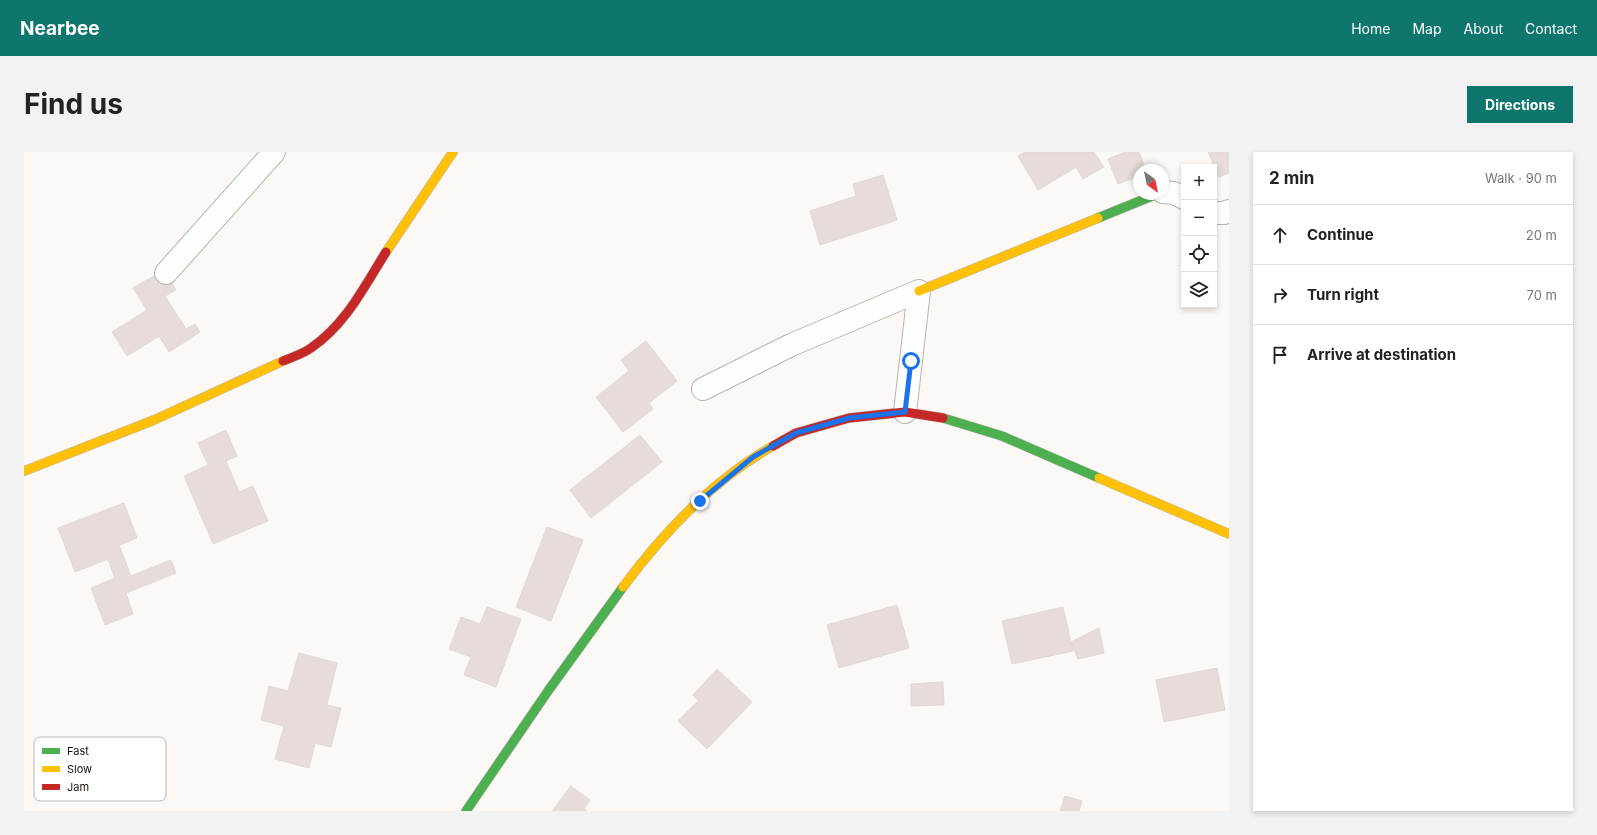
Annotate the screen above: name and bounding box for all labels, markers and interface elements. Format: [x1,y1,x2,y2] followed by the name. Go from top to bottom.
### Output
[20,17,100,40] text: Nearbee
[1351,20,1390,37] text: Home
[1412,20,1442,37] text: Map
[1464,20,1503,37] text: About
[1525,20,1577,37] text: Contact
[1467,86,1573,123] button: Directions
[24,87,123,121] text: Find us
[1133,164,1169,200] north arrow
[1181,164,1217,308] map controls
[1181,164,1217,200] button: +
[1269,168,1314,188] text: 2 min
[1485,170,1557,186] text: Walk · 90 m
[1181,200,1217,236] button: −
[1269,224,1291,246] icon: ahead
[1307,225,1374,244] text: Continue
[1526,227,1557,243] text: 20 m
[1181,236,1217,272] button: locate
[1181,272,1217,308] button: layers
[1269,284,1291,306] icon: right
[1307,285,1379,304] text: Turn right
[1527,287,1557,303] text: 70 m
[1269,344,1291,366] icon: arrive
[1307,345,1456,364] text: Arrive at destination
[902,352,920,370] route start
[691,492,709,510] route end
[34,737,166,801] legend
[67,744,89,758] text: Fast
[67,762,92,776] text: Slow
[67,780,89,794] text: Jam

